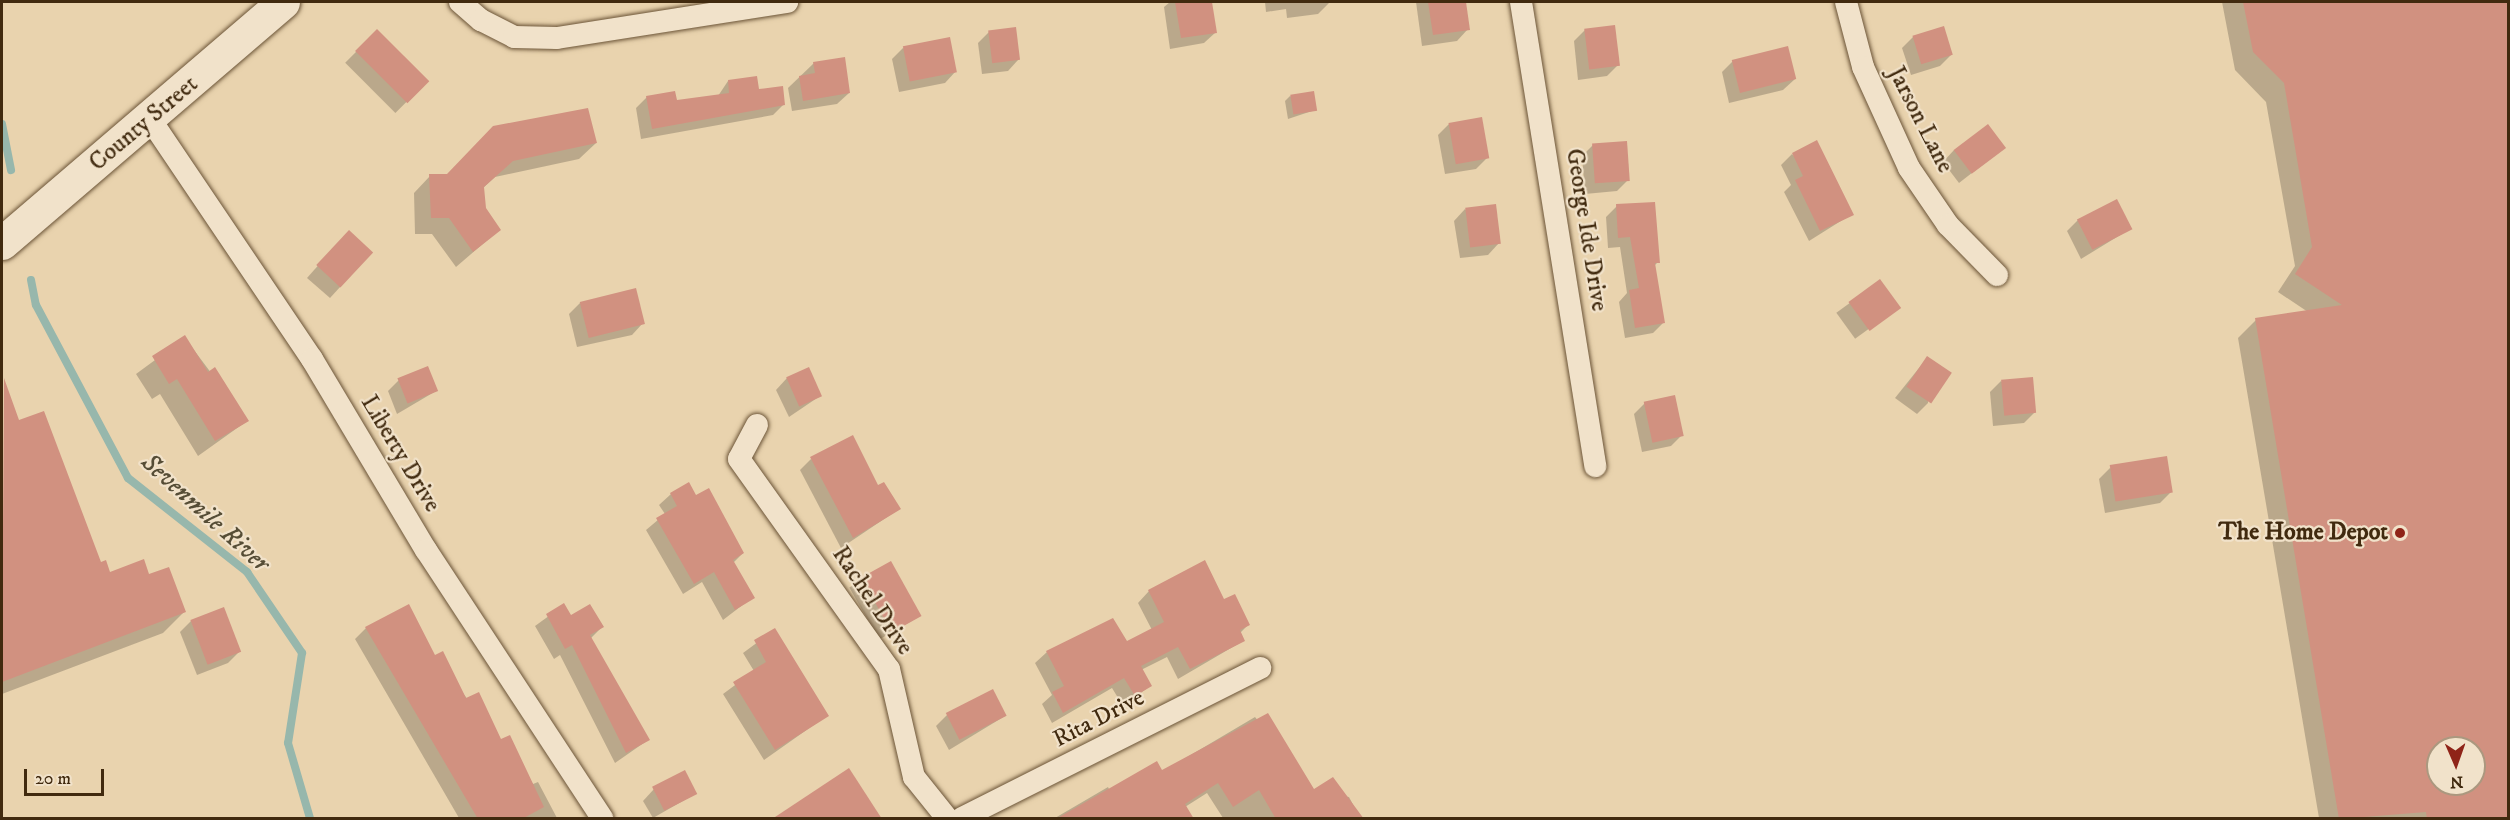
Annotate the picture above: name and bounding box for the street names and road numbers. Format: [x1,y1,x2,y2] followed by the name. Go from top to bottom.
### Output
[1881,62,1959,178] street label: Jarson Lane
[84,70,204,178] street label: County Street
[1559,147,1613,313] street label: George Ide Drive
[354,390,446,518] street label: Liberty Drive
[825,541,919,661] street label: Rachel Drive
[1049,684,1149,754] street label: Rita Drive

